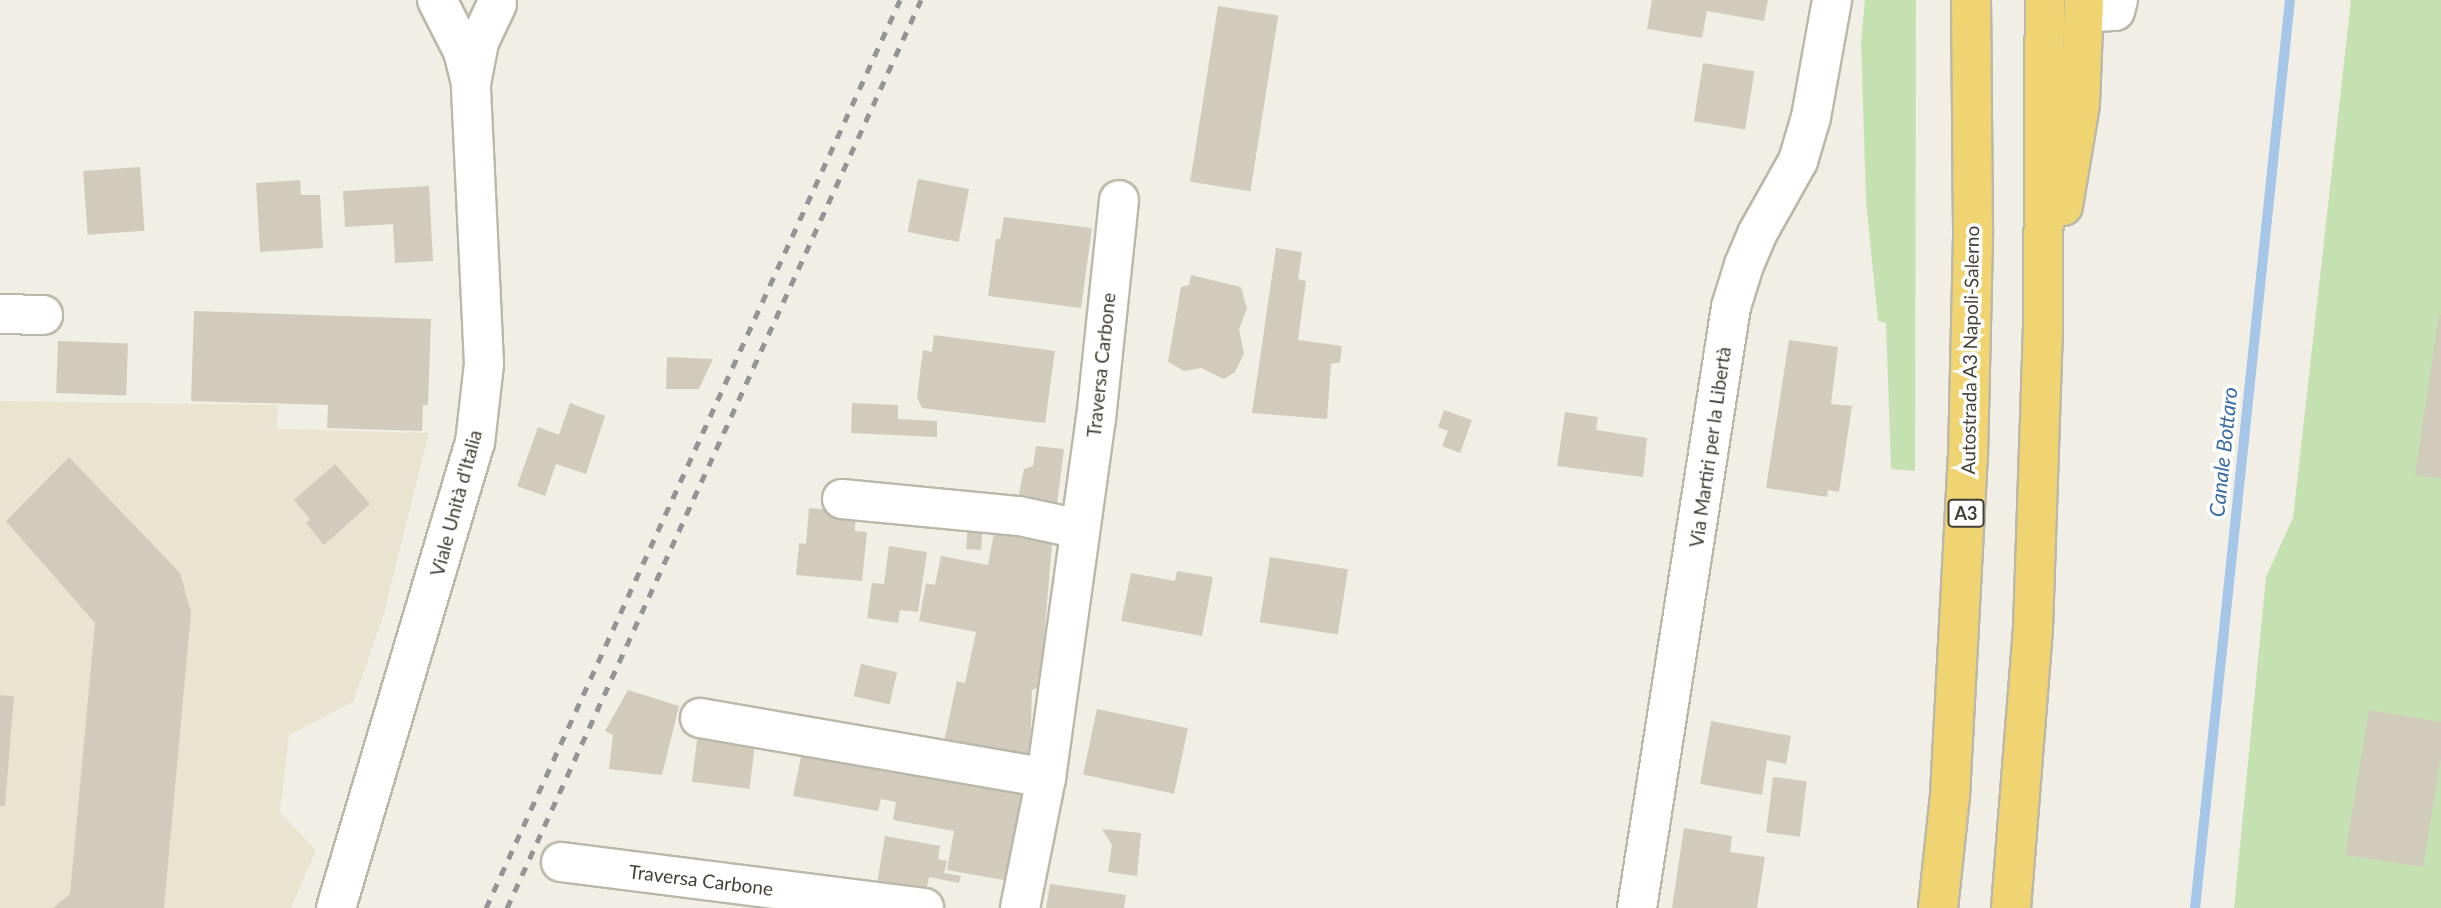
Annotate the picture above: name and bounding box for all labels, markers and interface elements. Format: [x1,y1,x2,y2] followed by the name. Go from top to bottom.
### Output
[1956,225,1984,475] street label: Autostrada A3 Napoli-Salerno
[1082,292,1120,438] street label: Traversa Carbone
[1685,345,1735,549] street label: Via Martiri per la Libertà
[2204,386,2242,518] water label: Canale Bottaro
[426,427,486,579] street label: Viale Unità d'Italia
[1947,499,1985,528] road number: A3
[628,860,774,900] street label: Traversa Carbone

